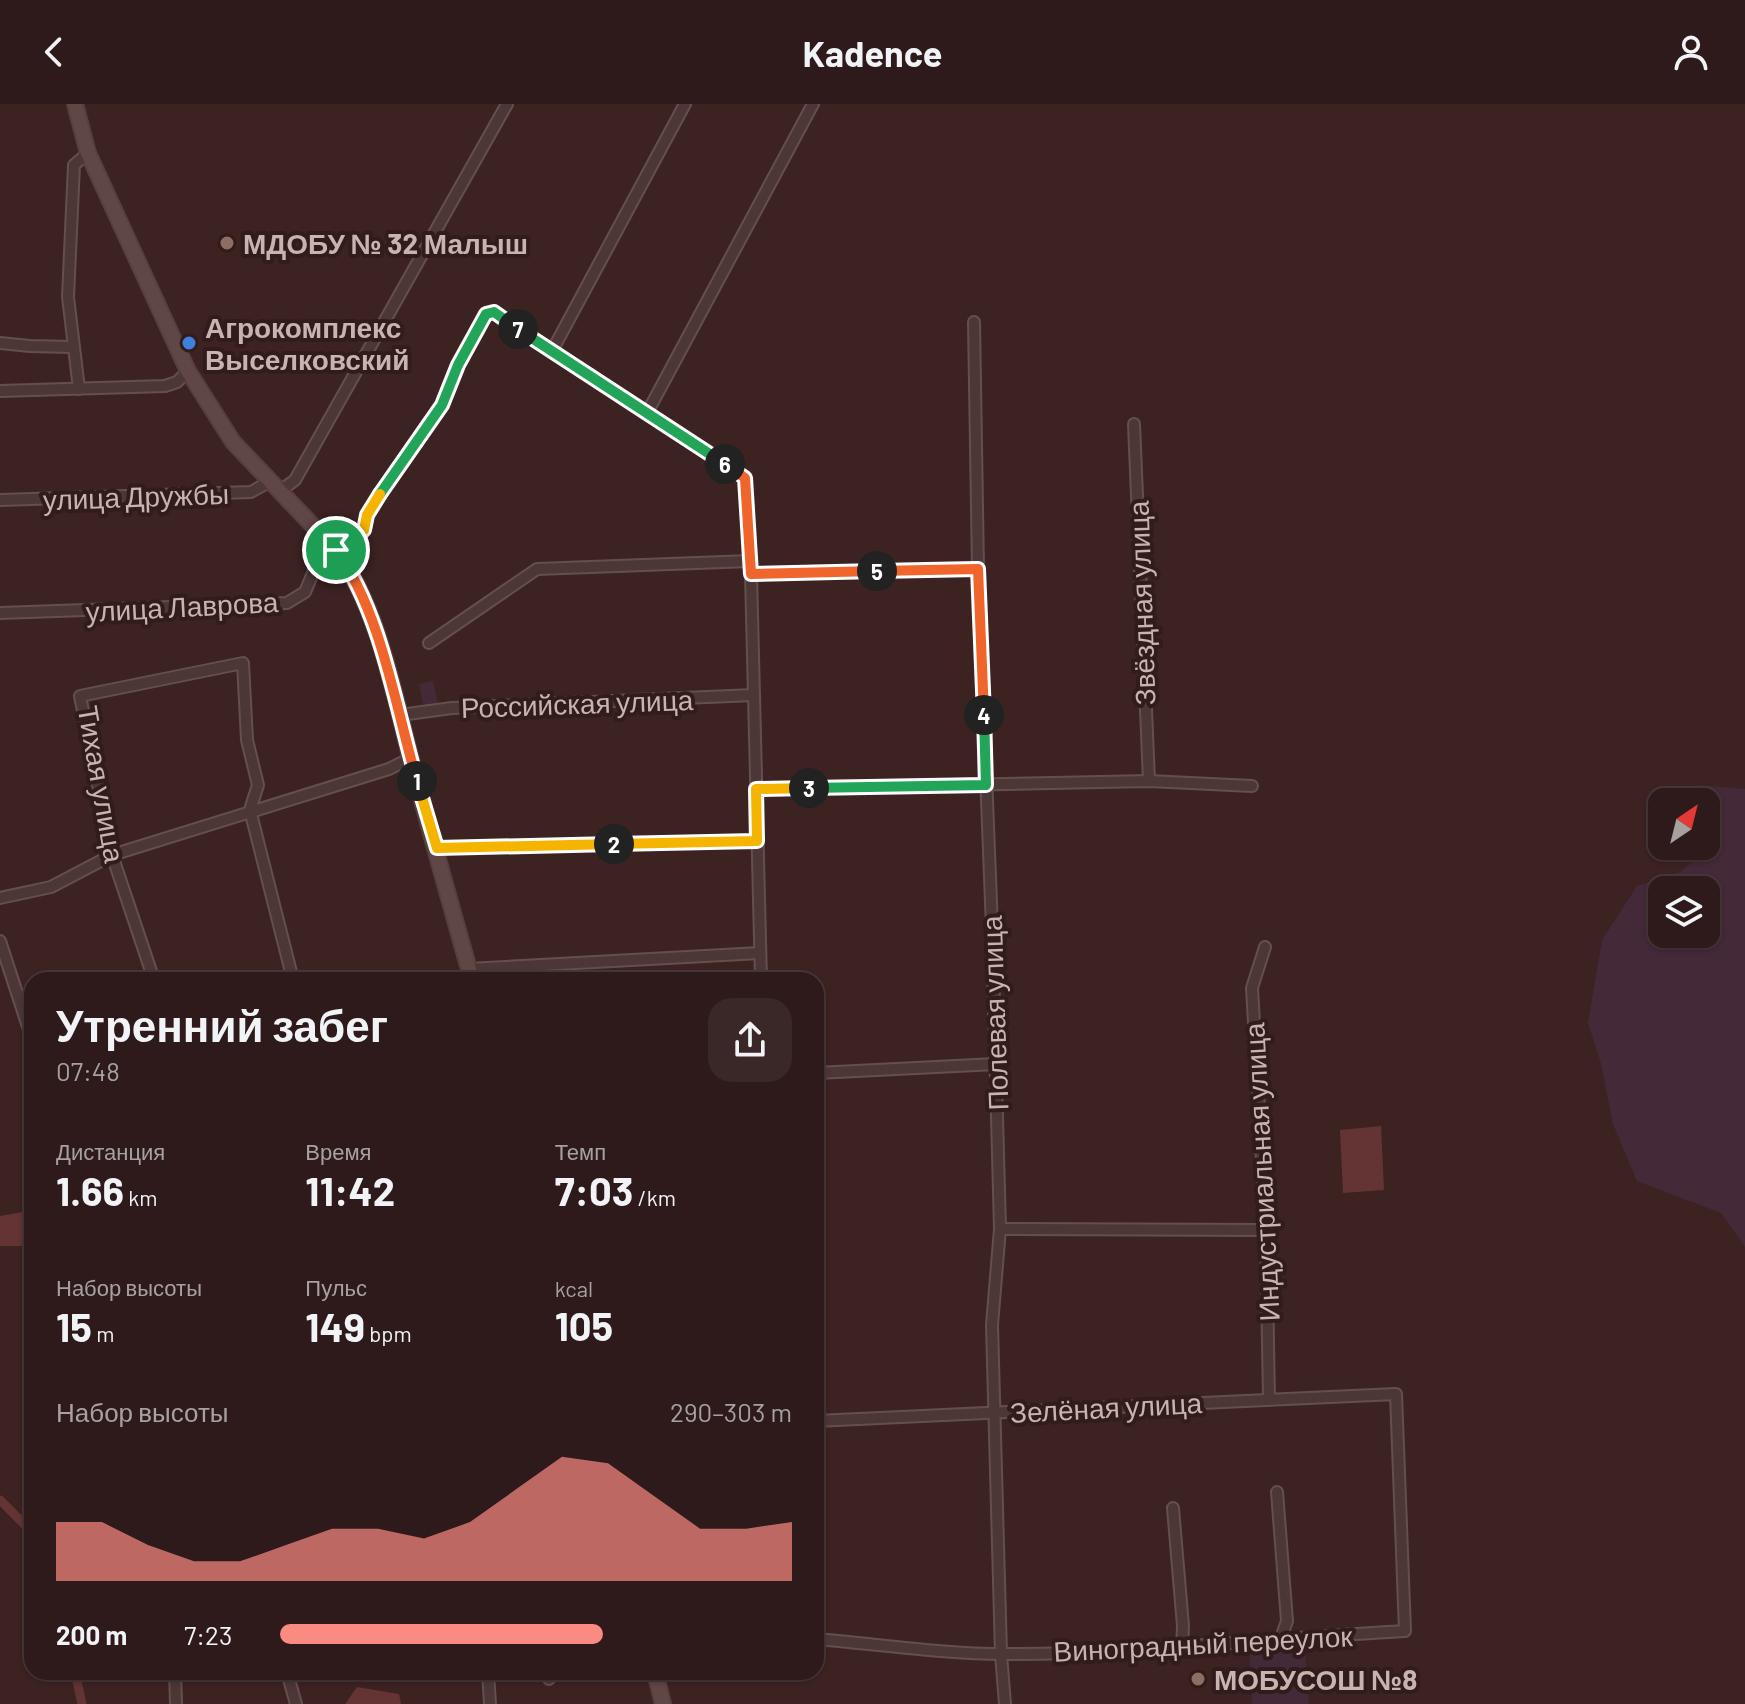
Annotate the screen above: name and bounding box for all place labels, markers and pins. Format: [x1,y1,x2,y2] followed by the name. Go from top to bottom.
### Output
[243,226,528,260] place label: МДОБУ № 32 Малыш
[218,234,236,252] marker: МДОБУ № 32 Малыш
[498,309,538,349] pin: 7
[205,310,409,376] place label: Агрокомплекс Выселковский
[180,334,198,352] marker: Агрокомплекс Выселковский
[705,444,745,484] pin: 6
[302,516,370,584] pin
[857,551,897,591] pin: 5
[964,695,1004,735] pin: 4
[397,761,437,801] pin: 1
[789,768,829,808] pin: 3
[594,824,634,864] pin: 2
[1214,1662,1417,1696] place label: МОБУСОШ №8
[1189,1670,1207,1688] marker: МОБУСОШ №8

